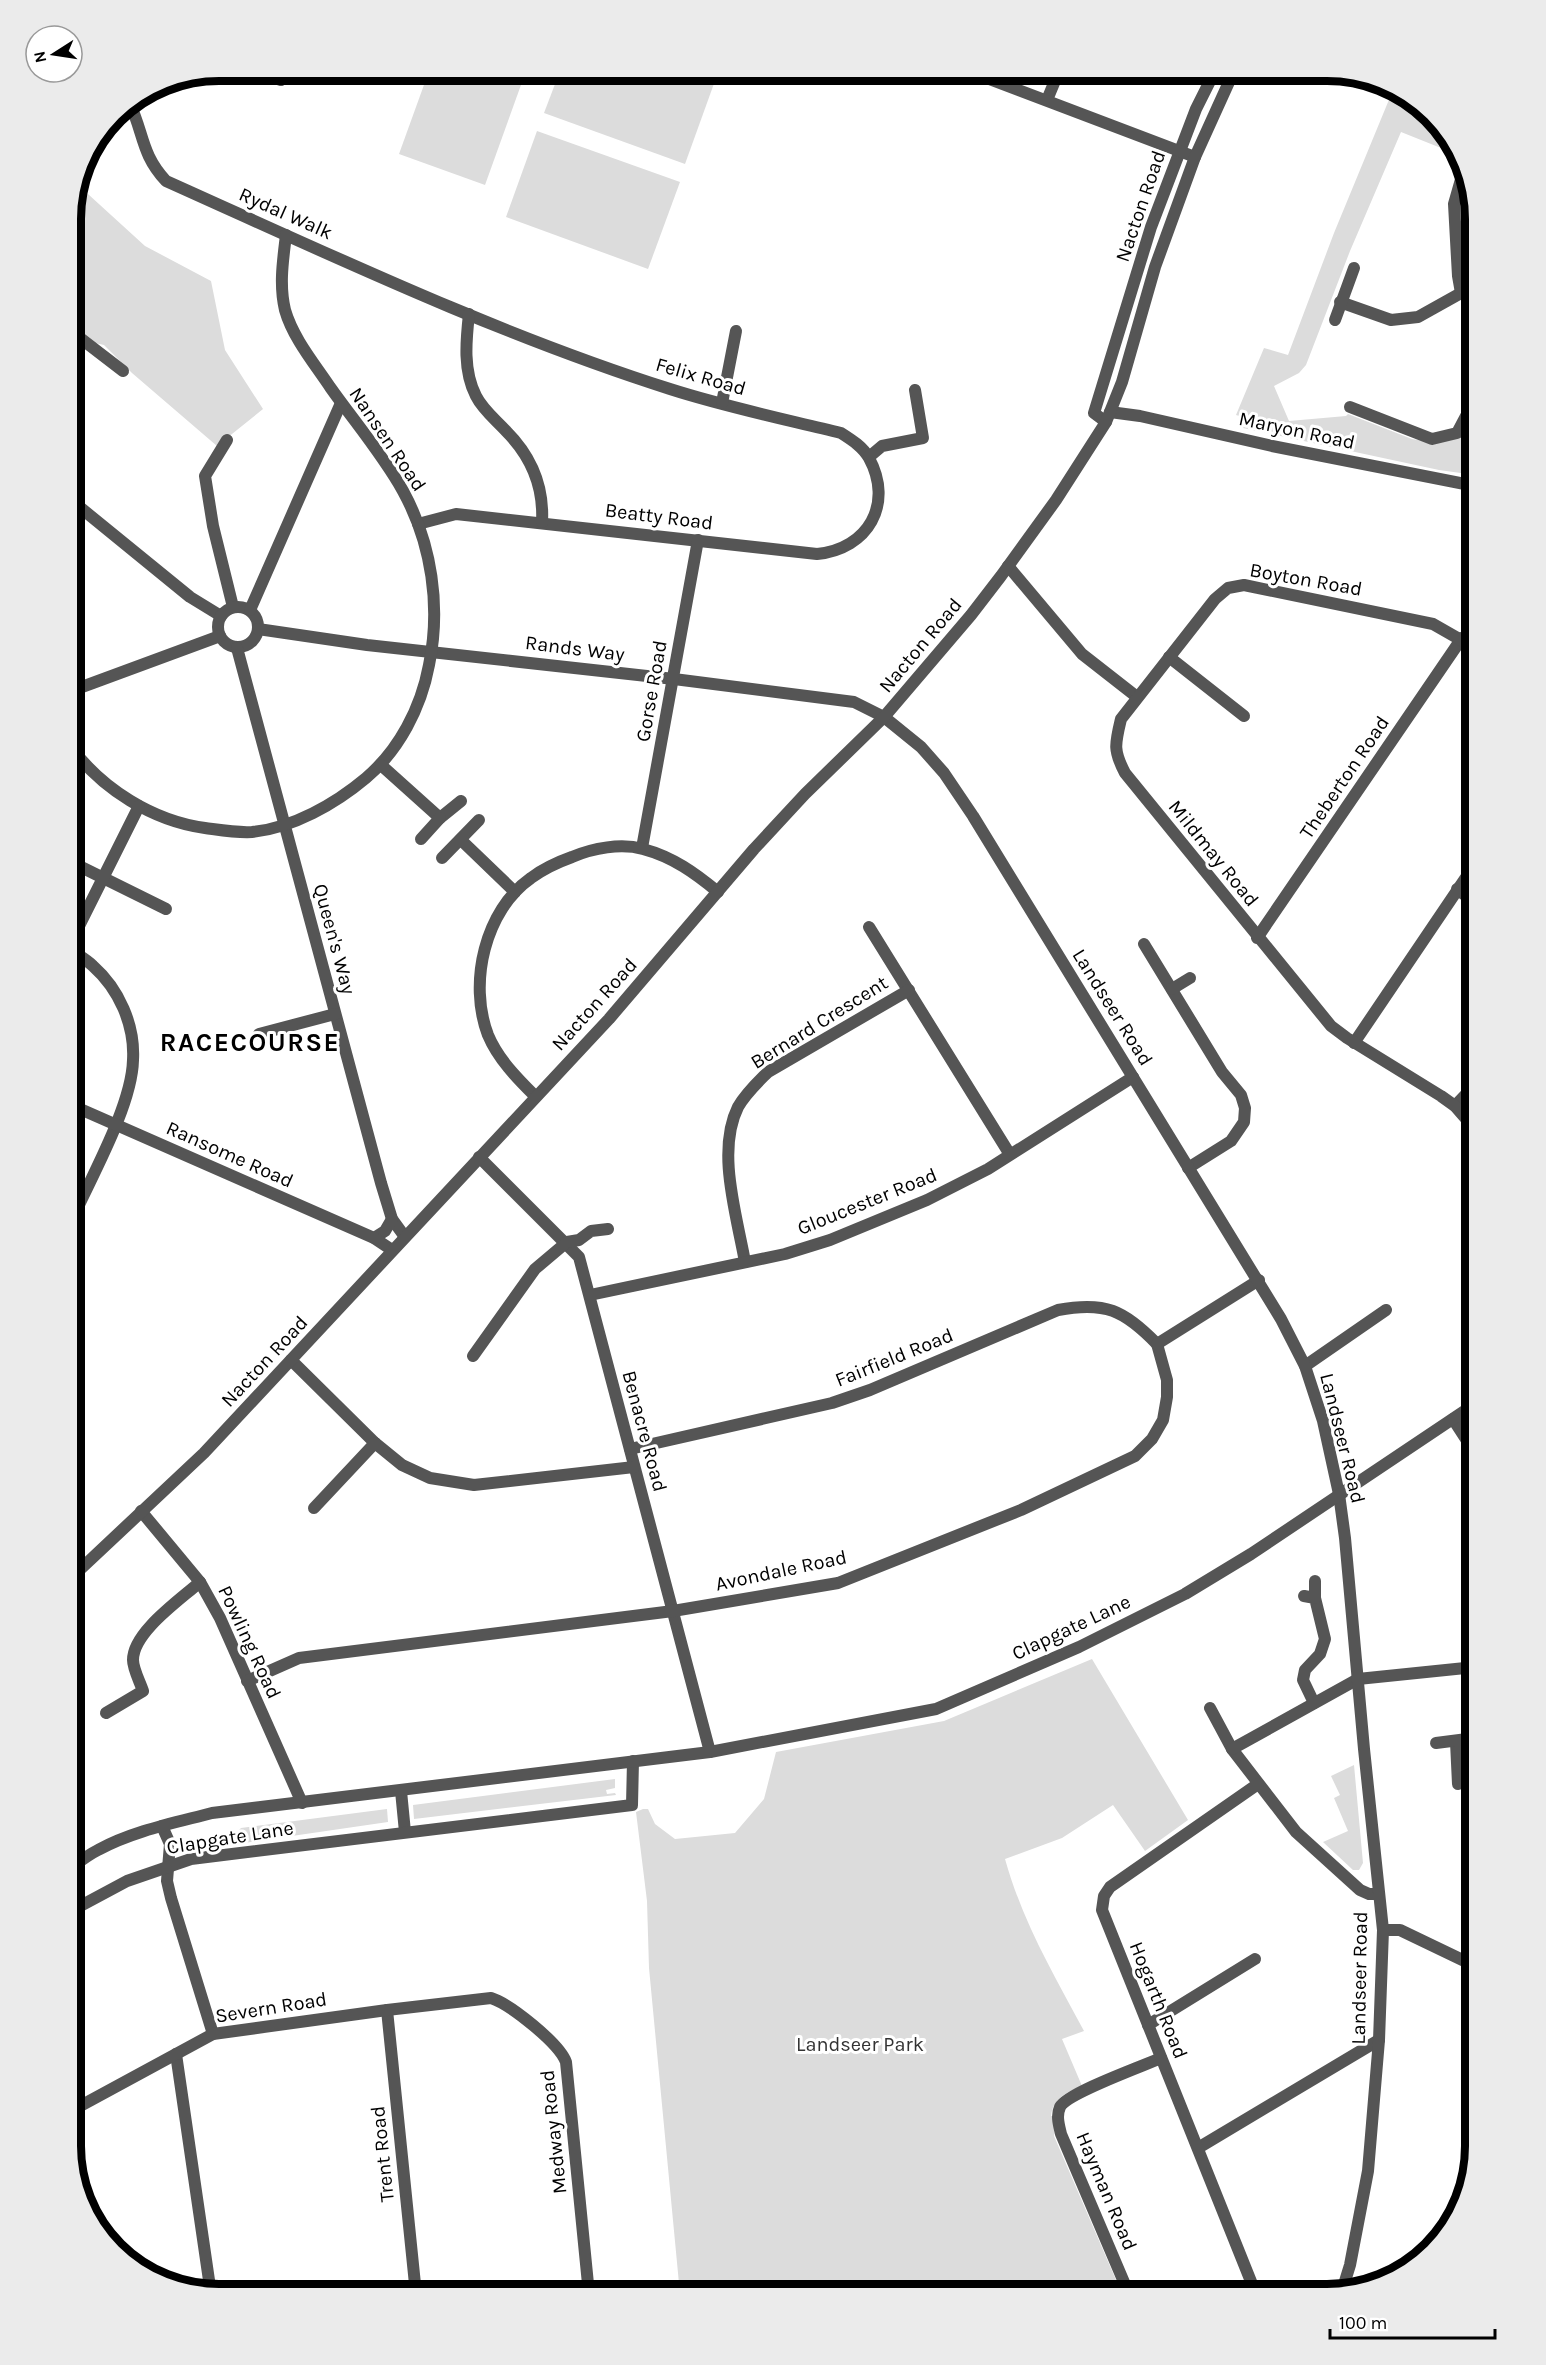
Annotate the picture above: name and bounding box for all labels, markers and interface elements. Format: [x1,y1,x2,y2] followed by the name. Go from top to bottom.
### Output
[24,24,84,84] north arrow
[29,49,50,65] text: N
[1111,147,1170,265] street label: Nacton Road
[235,183,336,244] street label: Rydal Walk
[653,353,749,400] street label: Felix Road
[344,383,431,496] street label: Nansen Road
[1237,407,1357,454] street label: Maryon Road
[604,498,714,535] street label: Beatty Road
[1248,558,1364,601] street label: Boyton Road
[874,593,967,697] street label: Nacton Road
[524,631,626,666] street label: Rands Way
[631,639,672,744] street label: Gorse Road
[1295,712,1394,843] street label: Theberton Road
[1164,795,1264,911] street label: Mildmay Road
[309,881,360,997] street label: Queen's Way
[1067,945,1158,1070] street label: Landseer Road
[547,953,642,1055] street label: Nacton Road
[746,971,892,1074] street label: Bernard Crescent
[160,1027,340,1058] district label: RACECOURSE
[163,1116,297,1193] street label: Ransome Road
[794,1163,940,1240] street label: Gloucester Road
[216,1311,312,1412] street label: Nacton Road
[832,1323,957,1392] street label: Fairfield Road
[617,1368,672,1494] street label: Benacre Road
[1315,1371,1370,1506] street label: Landseer Road
[713,1545,849,1596] street label: Avondale Road
[213,1582,286,1702] street label: Powling Road
[1008,1590,1134,1665] street label: Clapgate Lane
[165,1816,295,1859] street label: Clapgate Lane
[1347,1911,1372,2045] street label: Landseer Road
[1125,1938,1192,2062] street label: Hogarth Road
[214,1987,329,2028] street label: Severn Road
[796,2033,924,2056] park label: Landseer Park
[536,2069,571,2195] street label: Medway Road
[366,2105,399,2203] street label: Trent Road
[1071,2129,1142,2254] street label: Hayman Road
[1330,2302,1495,2340] scale bar
[1339,2312,1387,2334] text: 100 m

